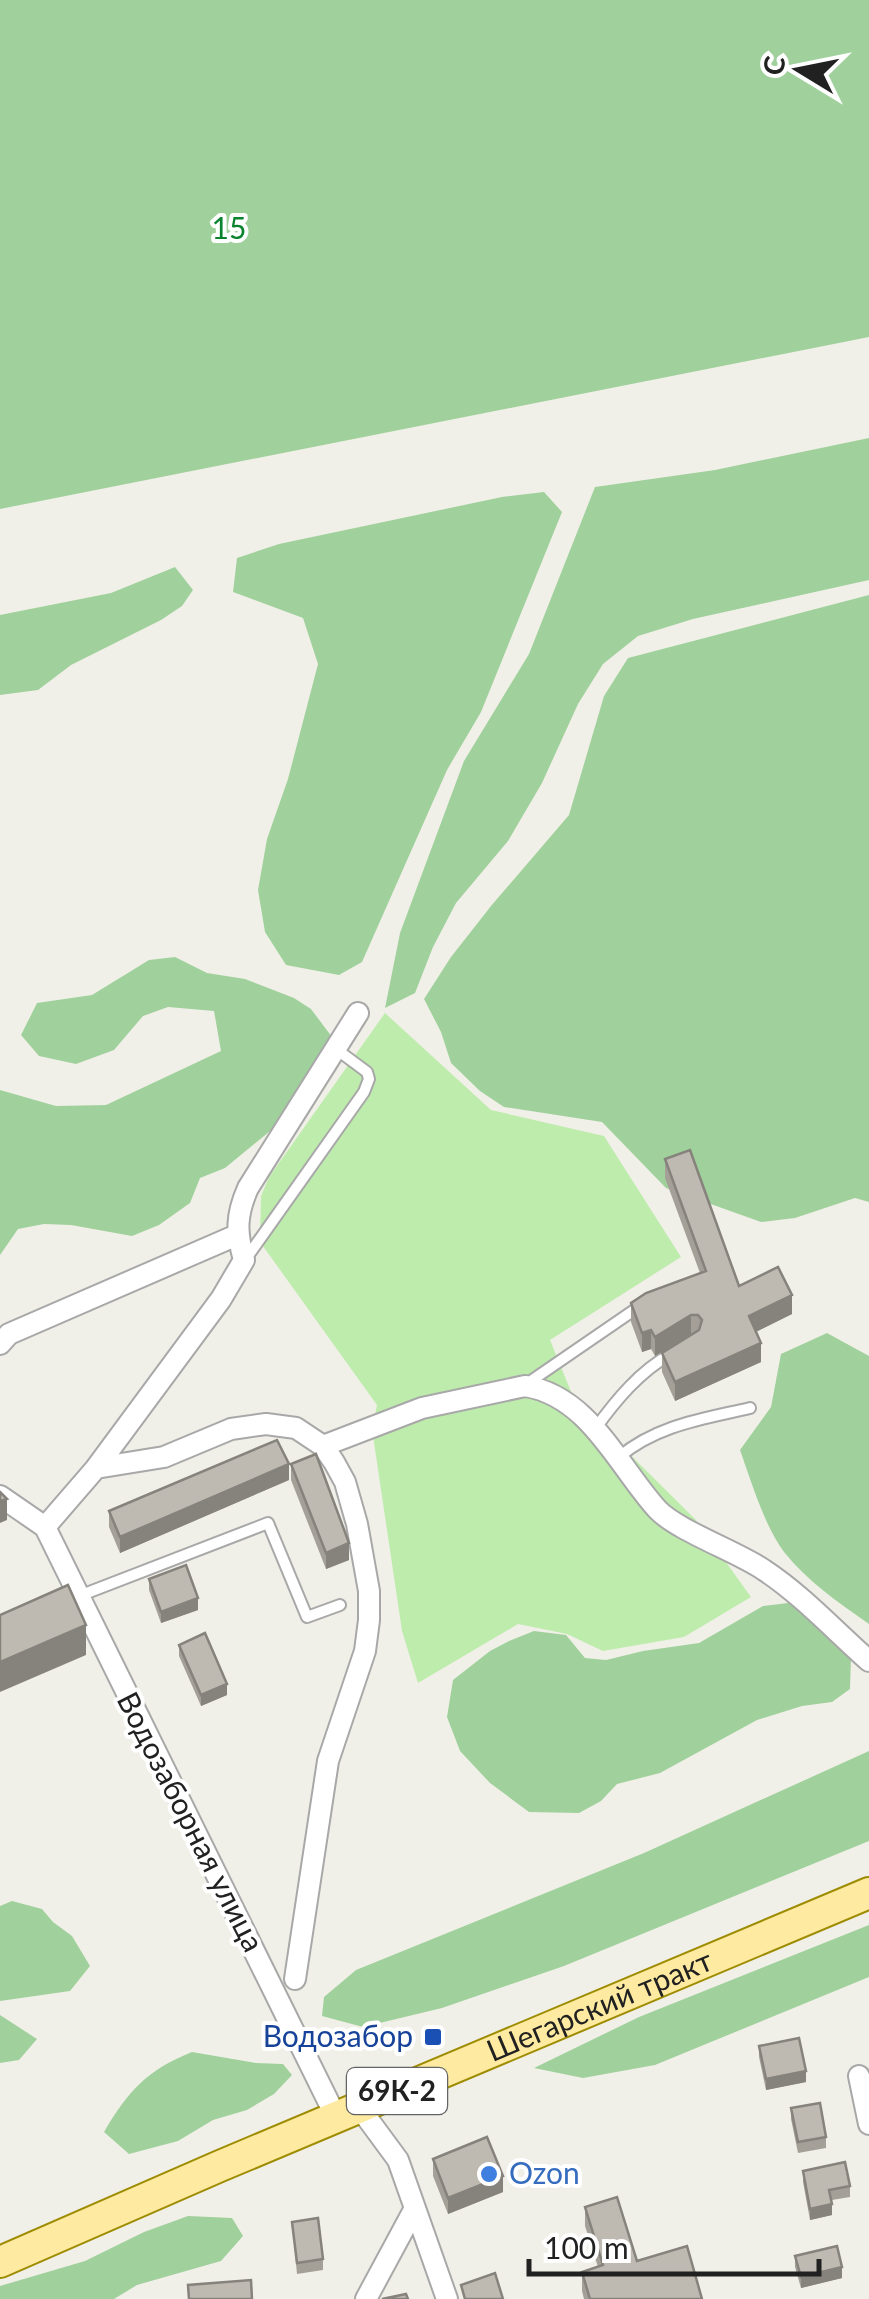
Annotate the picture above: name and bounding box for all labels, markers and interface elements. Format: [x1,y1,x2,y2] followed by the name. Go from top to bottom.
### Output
[749,20,849,120] north arrow
[755,53,792,78] text: С
[212,209,246,245] park label: 15
[111,1685,273,1957] street label: Водозаборная улица
[481,1941,717,2068] street label: Шегарский тракт
[263,2017,413,2053] place label: Водозабор
[422,2026,444,2048] marker: Водозабор
[347,2068,447,2114] road number: 69К-2
[509,2154,580,2190] place label: Ozon
[478,2163,500,2185] marker: Ozon
[529,2214,819,2276] scale bar
[544,2229,629,2265] text: 100 m

